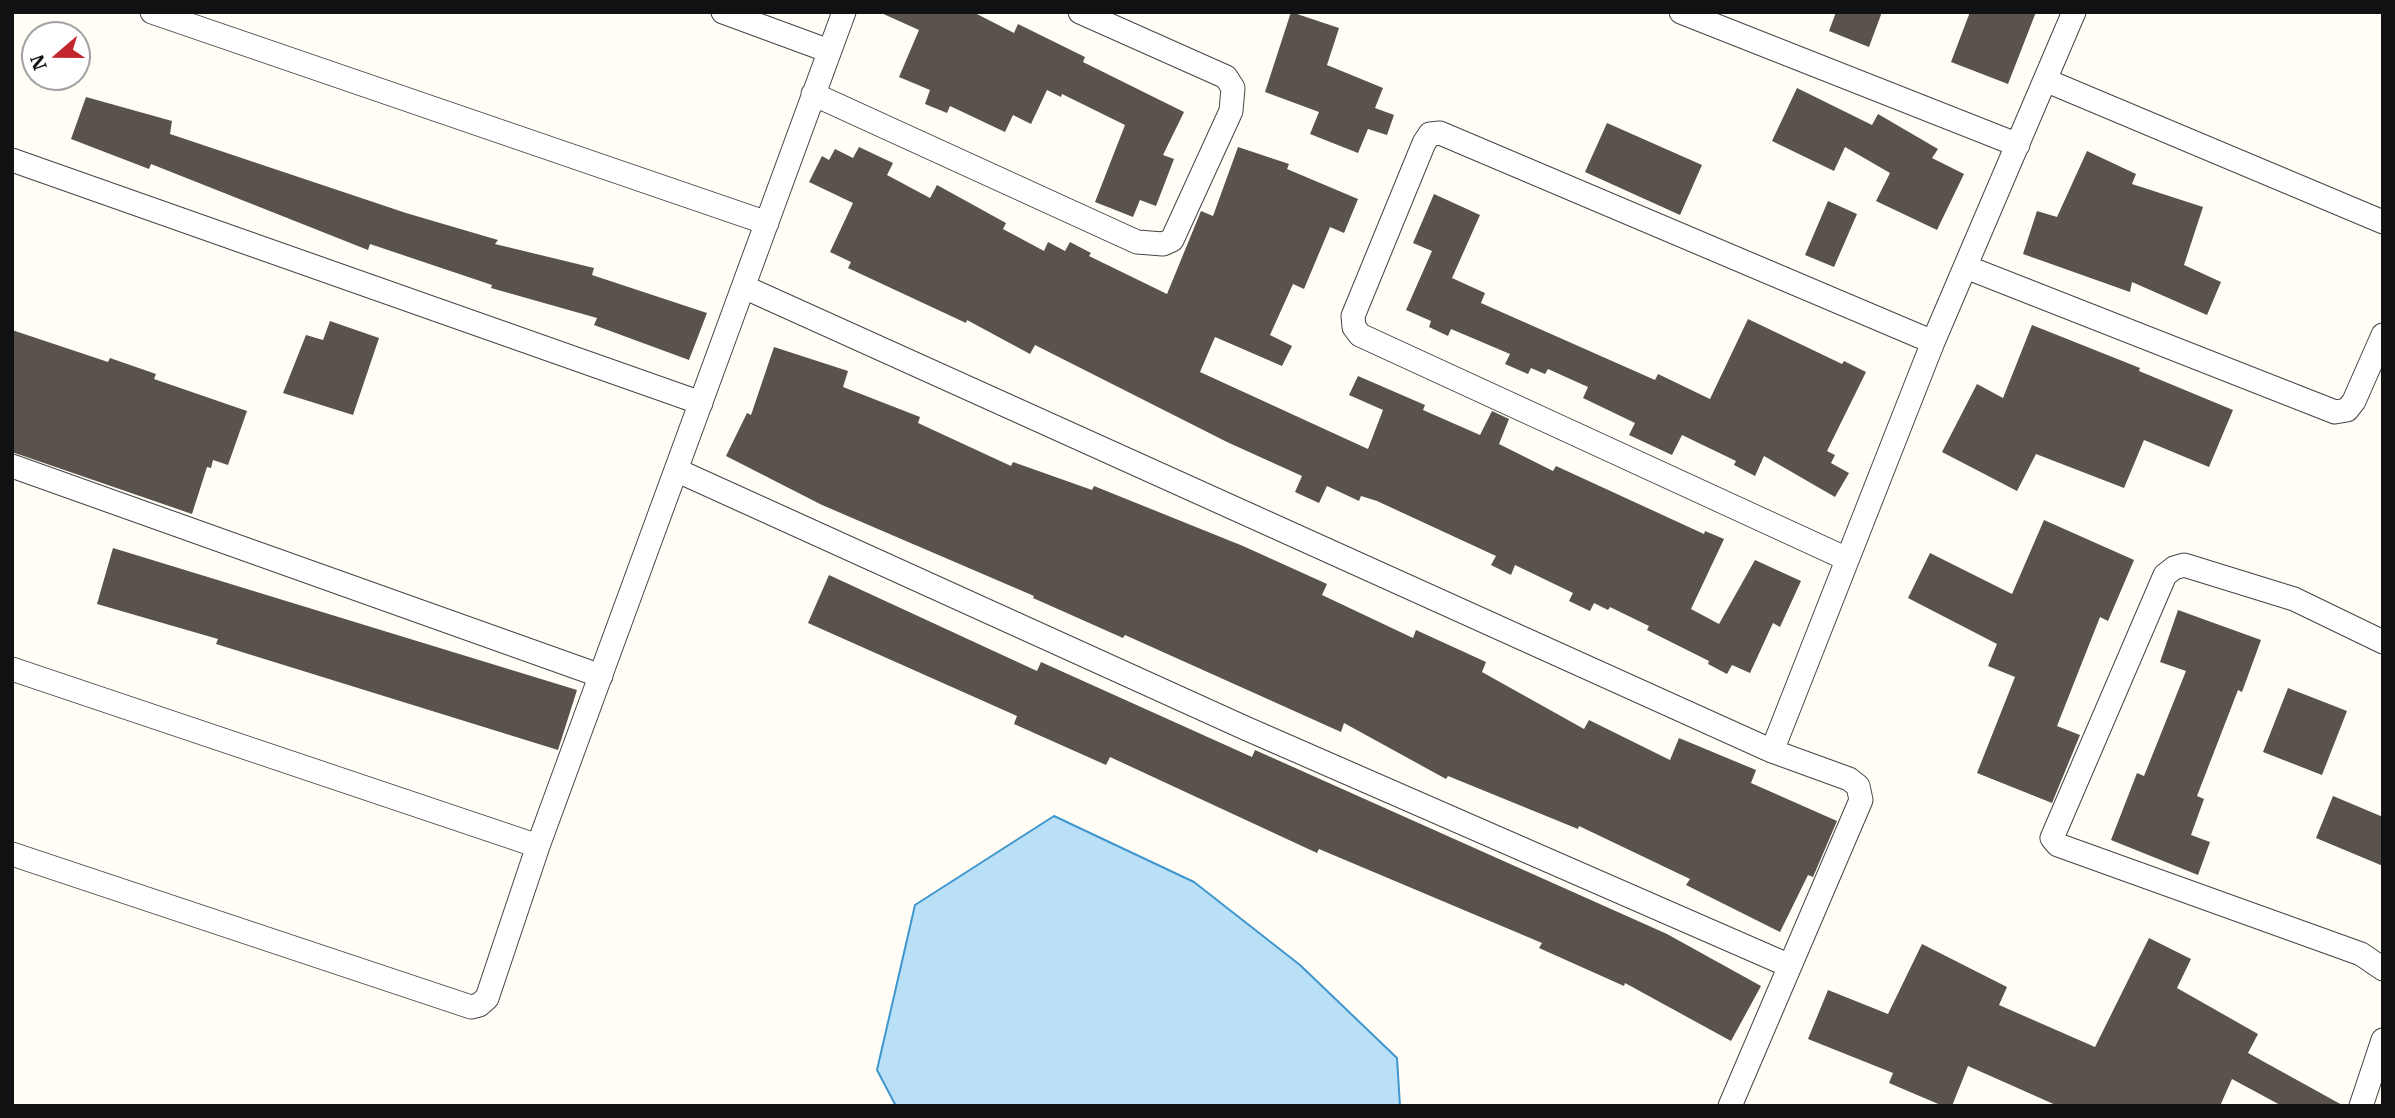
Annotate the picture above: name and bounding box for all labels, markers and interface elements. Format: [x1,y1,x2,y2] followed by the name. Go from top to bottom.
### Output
[21,21,91,91] north arrow
[24,51,52,74] text: N

